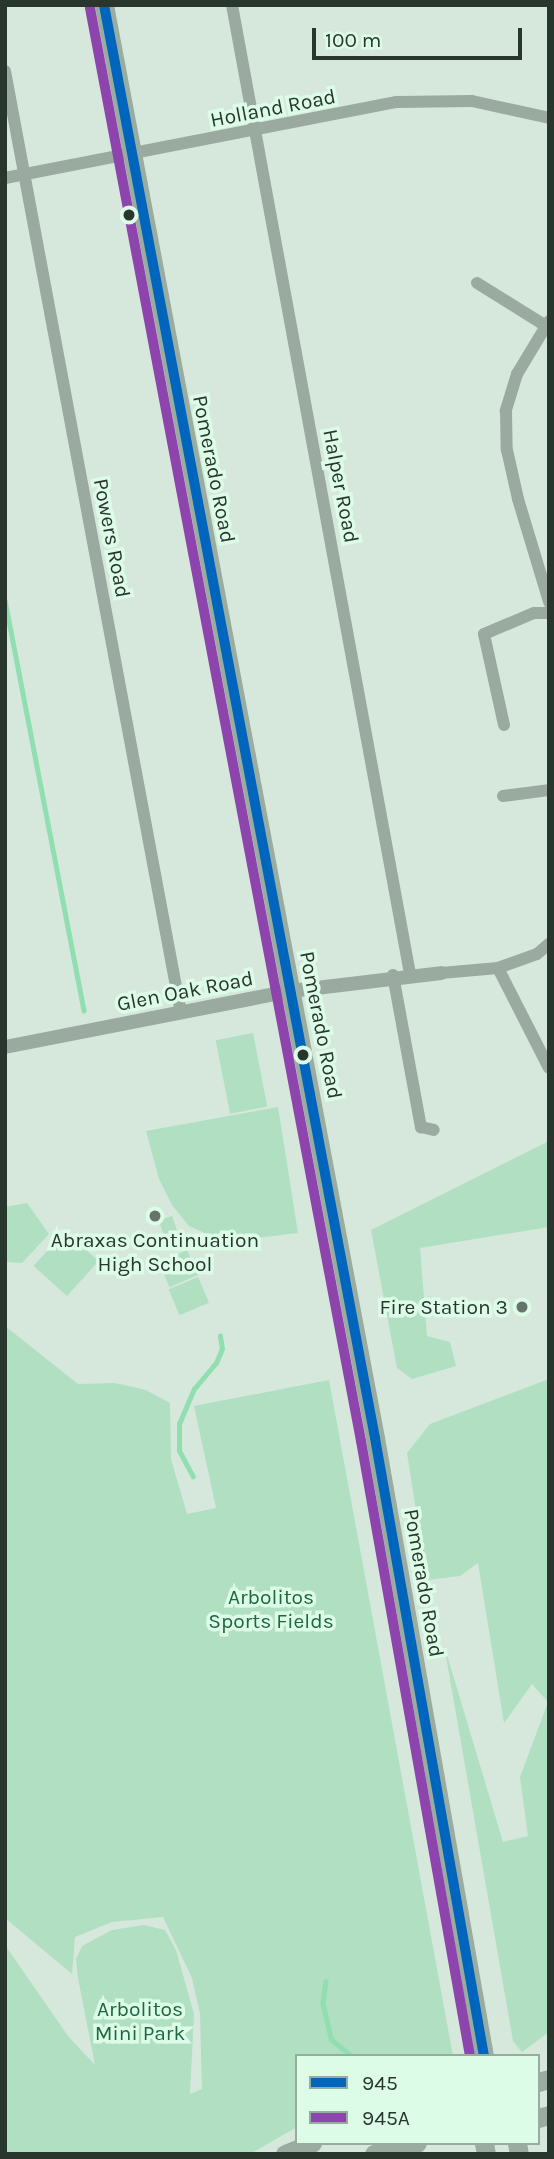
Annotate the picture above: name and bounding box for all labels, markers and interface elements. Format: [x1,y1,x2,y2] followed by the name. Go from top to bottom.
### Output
[316,14,526,58] scale bar
[325,28,382,52] text: 100 m
[208,83,338,133] street label: Holland Road
[122,208,136,222] unlabelled marker
[187,393,241,545] street label: Pomerado Road
[318,427,364,545] street label: Halper Road
[88,476,136,600] street label: Powers Road
[294,949,348,1101] street label: Pomerado Road
[115,965,255,1017] street label: Glen Oak Road
[296,1048,310,1062] unlabelled marker
[147,1208,163,1224] marker: Abraxas Continuation High School
[51,1227,259,1277] place label: Abraxas Continuation High School
[380,1294,508,1320] place label: Fire Station 3
[514,1299,530,1315] marker: Fire Station 3
[399,1507,449,1659] street label: Pomerado Road
[208,1584,334,1634] park label: Arbolitos Sports Fields
[95,1996,185,2046] park label: Arbolitos Mini Park
[295,2054,540,2145] legend
[362,2071,398,2095] text: 945
[362,2106,410,2130] text: 945A

